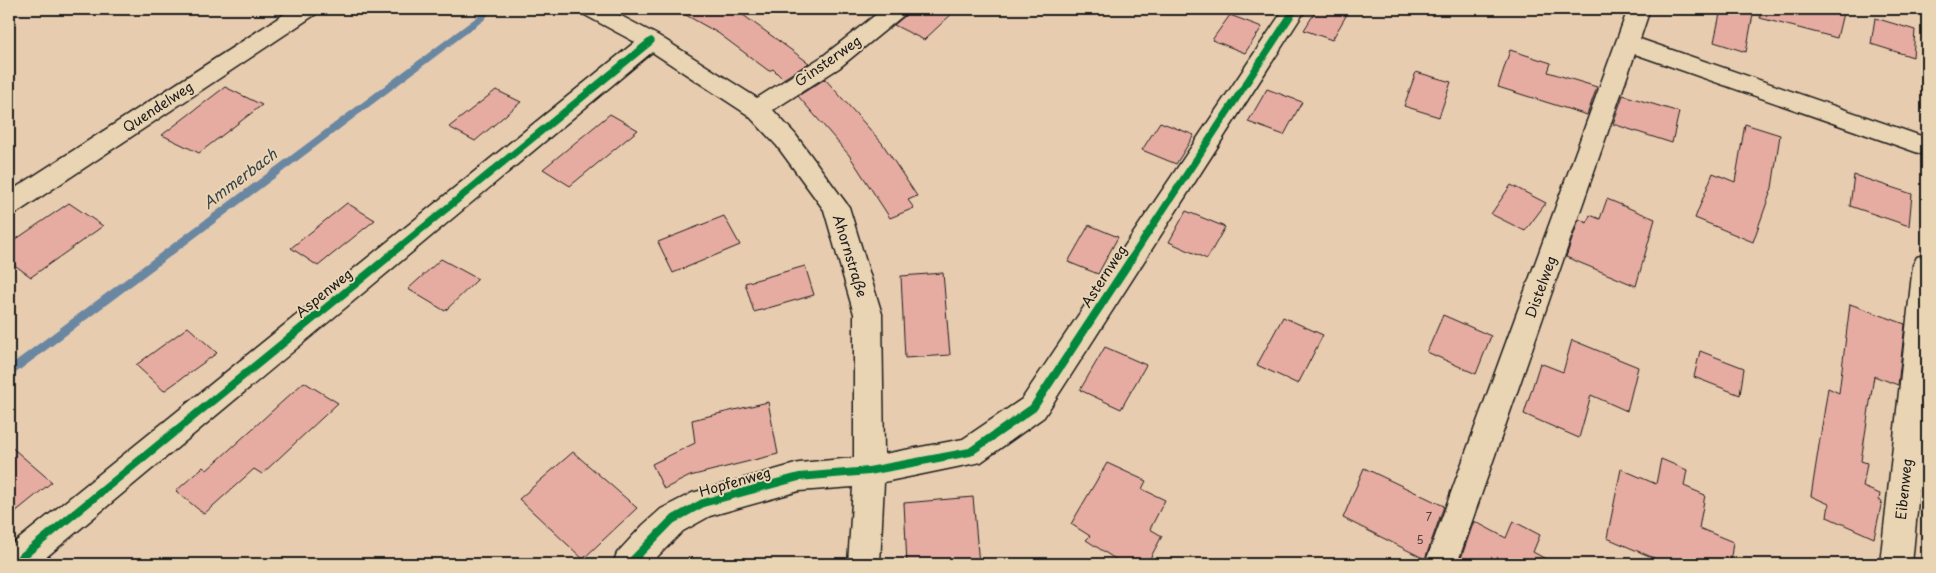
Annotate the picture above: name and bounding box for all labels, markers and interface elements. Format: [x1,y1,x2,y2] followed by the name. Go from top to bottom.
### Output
[790,30,865,91] street label: Ginsterweg
[118,76,197,137] street label: Quendelweg
[197,142,281,213] water label: Ammerbach
[828,212,873,300] street label: Ahornstraße
[1075,240,1132,311] street label: Asternweg
[1520,253,1562,321] street label: Distelweg
[291,263,357,322] street label: Aspenweg
[1890,457,1917,521] street label: Eibenweg
[696,461,773,502] street label: Hopfenweg
[1426,508,1432,525] house number: 7
[1416,531,1424,548] house number: 5

